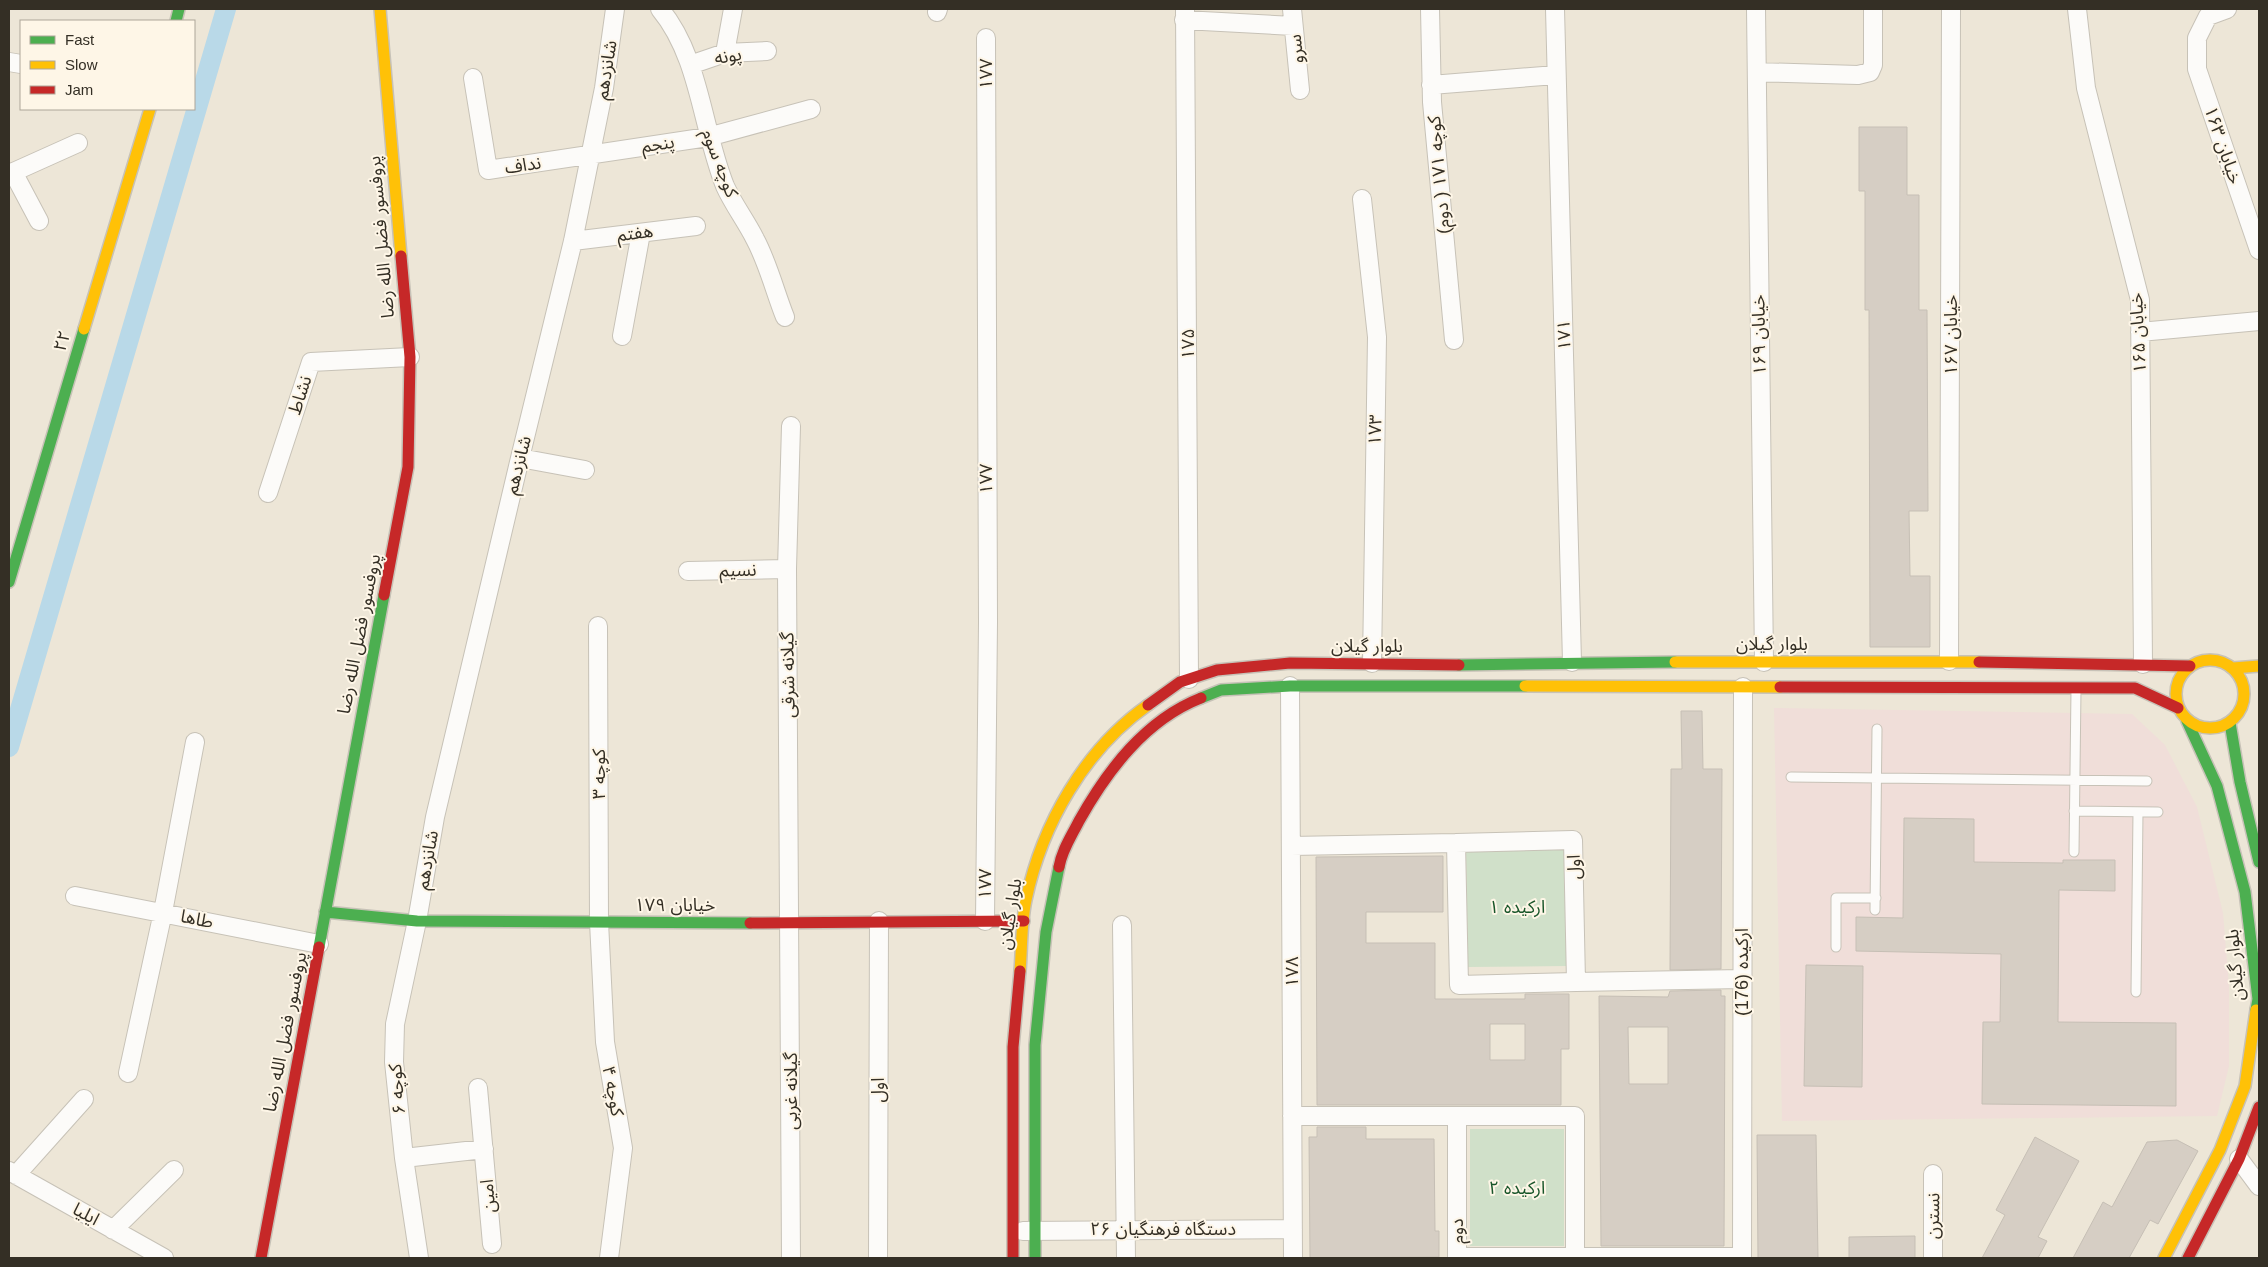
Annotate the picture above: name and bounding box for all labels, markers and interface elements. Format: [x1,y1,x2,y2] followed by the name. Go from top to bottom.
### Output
[20,20,195,110] legend
[65,31,95,48] text: Fast
[1285,33,1308,65] street label: سرو
[591,39,624,102] street label: شانزدهم
[713,44,743,69] street label: پونه
[65,56,98,73] text: Slow
[976,59,996,89] street label: ۱۷۷
[65,81,93,98] text: Jam
[2199,104,2246,187] street label: خیابان ۱۶۳
[1424,114,1458,235] street label: کوچه ۱۷۱ ( دوم)
[694,126,742,202] street label: کوچه سوم
[640,132,676,159] street label: پنجم
[504,153,542,177] street label: نداف
[364,155,399,319] street label: پروفسور فضل الله رضا
[616,221,654,248] street label: هفتم
[2126,292,2151,374] street label: خیابان ۱۶۵
[1748,294,1771,376] street label: خیابان ۱۶۹
[1941,295,1962,375] street label: خیابان ۱۶۷
[1553,319,1575,351] street label: ۱۷۱
[49,328,75,354] street label: ۲۲
[1178,329,1198,359] street label: ۱۷۵
[284,373,316,417] street label: نشاط
[1364,414,1386,446] street label: ۱۷۳
[501,434,538,497] street label: شانزدهم
[976,463,996,495] street label: ۱۷۷
[334,552,385,716] street label: پروفسور فضل الله رضا
[719,560,757,583] street label: نسیم
[777,631,800,718] street label: گیلانه شرقی
[1736,634,1808,655] street label: بلوار گیلان
[1331,636,1403,657] street label: بلوار گیلان
[589,748,610,799] street label: کوچه ۳
[412,829,445,892] street label: شانزدهم
[1564,854,1585,880] street label: اول
[975,868,995,900] street label: ۱۷۷
[995,877,1026,951] street label: بلوار گیلان
[635,895,715,916] street label: خیابان ۱۷۹
[1489,897,1545,918] park label: ارکیده ۱
[179,906,215,932] street label: طاها
[1732,928,1753,1016] street label: ارکیده (176)
[2222,928,2249,1002] street label: بلوار گیلان
[260,950,311,1114] street label: پروفسور فضل الله رضا
[1282,957,1302,987] street label: ۱۷۸
[781,1052,802,1130] street label: گیلانه غربی
[385,1062,410,1115] street label: کوچه ۶
[597,1064,628,1118] street label: کوچه ۴
[868,1078,889,1102] street label: اول
[477,1178,500,1214] street label: امین
[1489,1178,1545,1199] park label: ارکیده ۲
[1923,1193,1944,1239] street label: نسترن
[69,1199,103,1229] street label: ایلیا
[1447,1218,1471,1244] street label: دوم
[1090,1219,1236,1240] street label: ۲۶ دستگاه فرهنگیان

